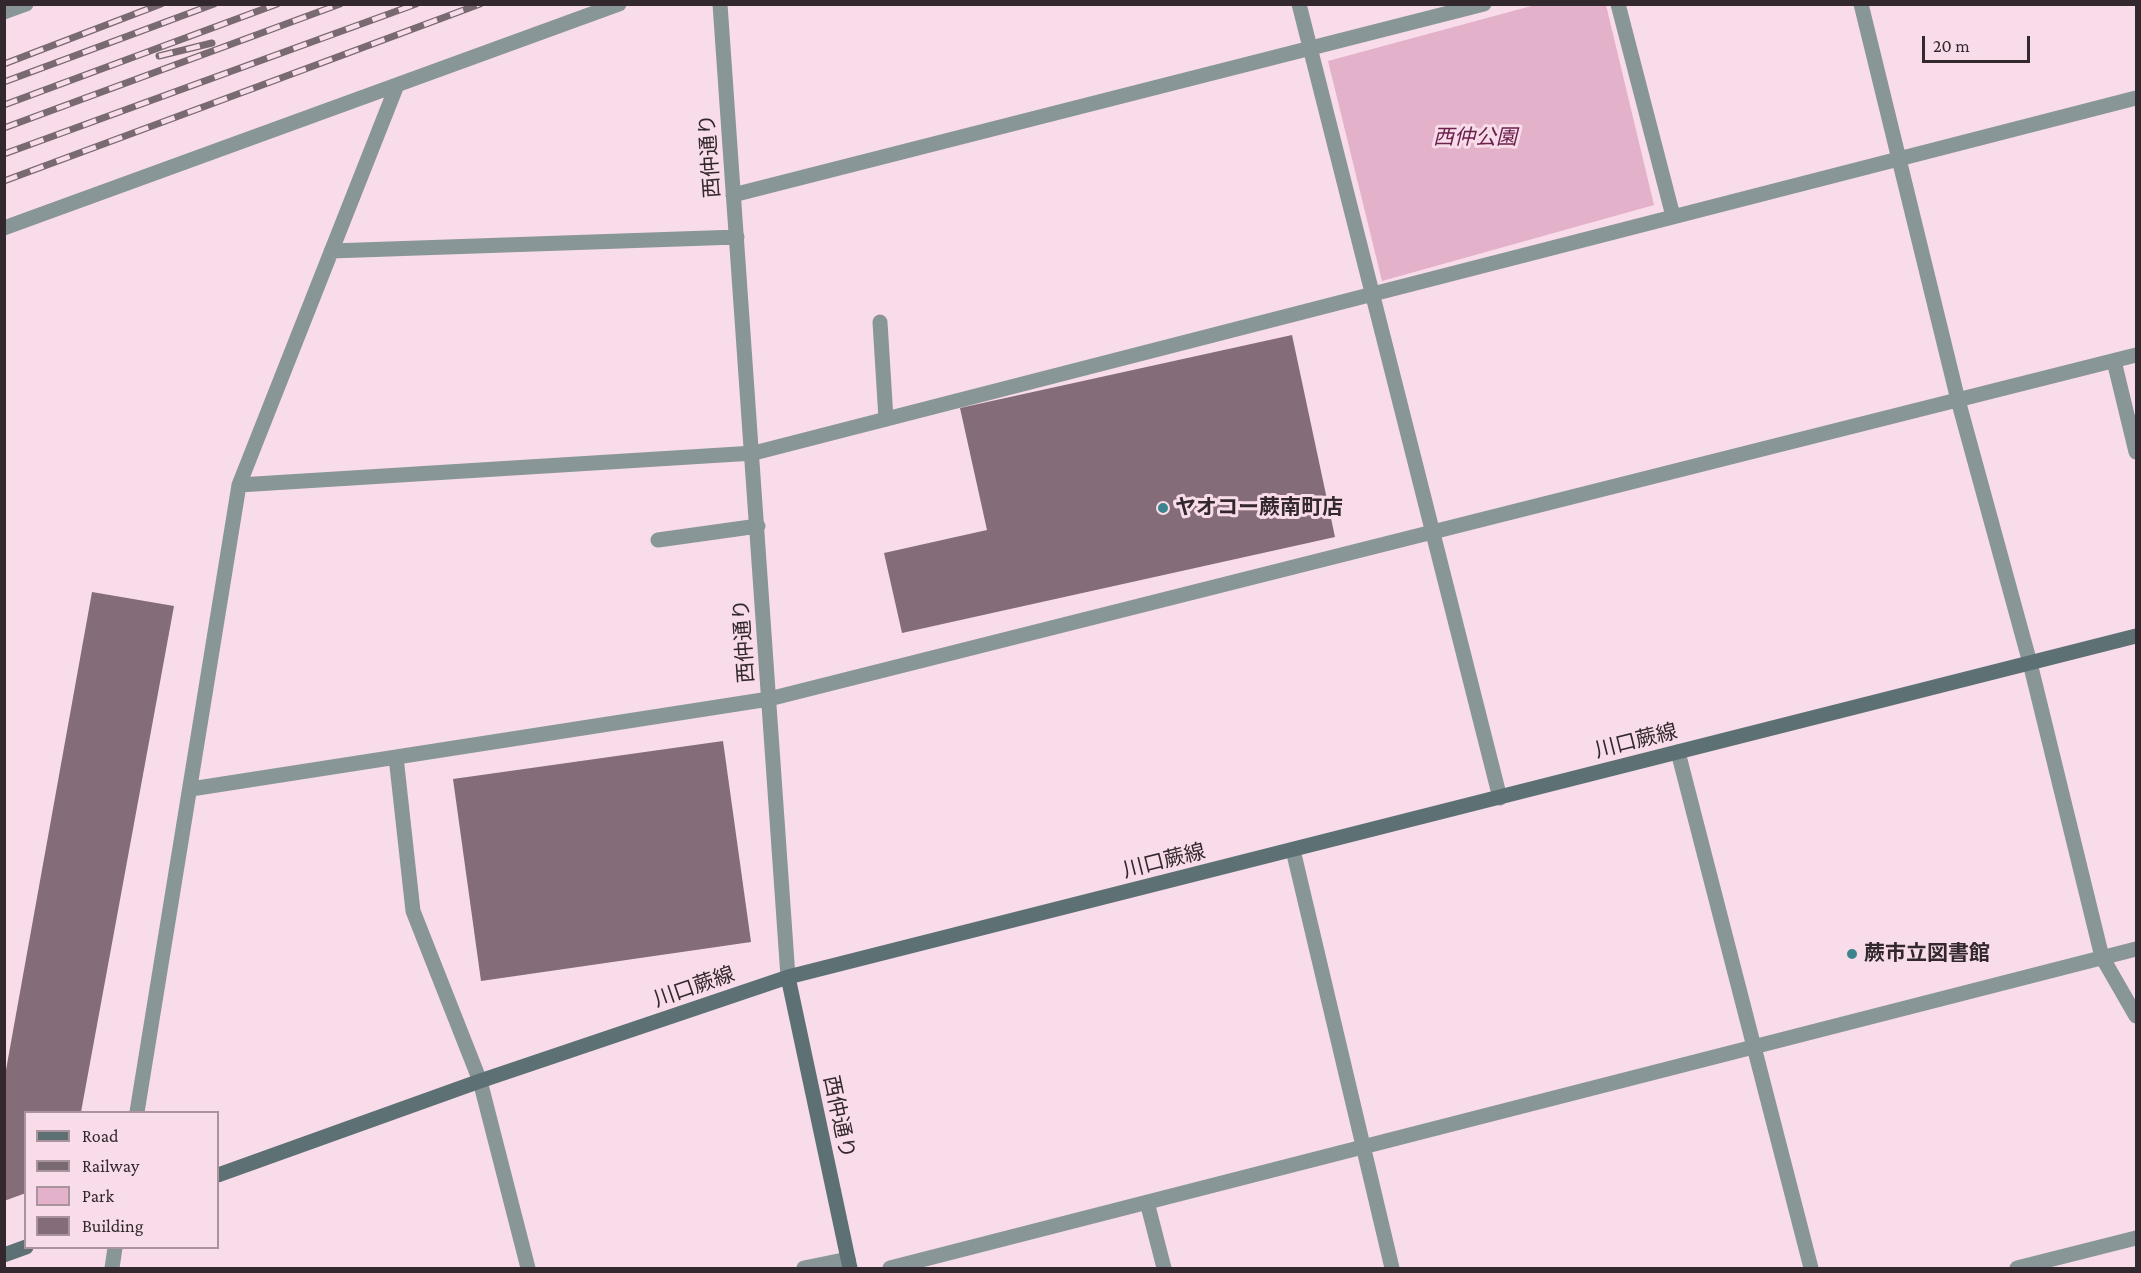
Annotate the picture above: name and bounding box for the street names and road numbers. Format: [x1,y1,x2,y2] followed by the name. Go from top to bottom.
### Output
[695,113,725,199] street label: 西仲通り
[729,598,759,684] street label: 西仲通り
[1592,719,1680,763] street label: 川口蕨線
[1120,839,1208,883] street label: 川口蕨線
[650,961,738,1013] street label: 川口蕨線
[818,1073,860,1161] street label: 西仲通り

